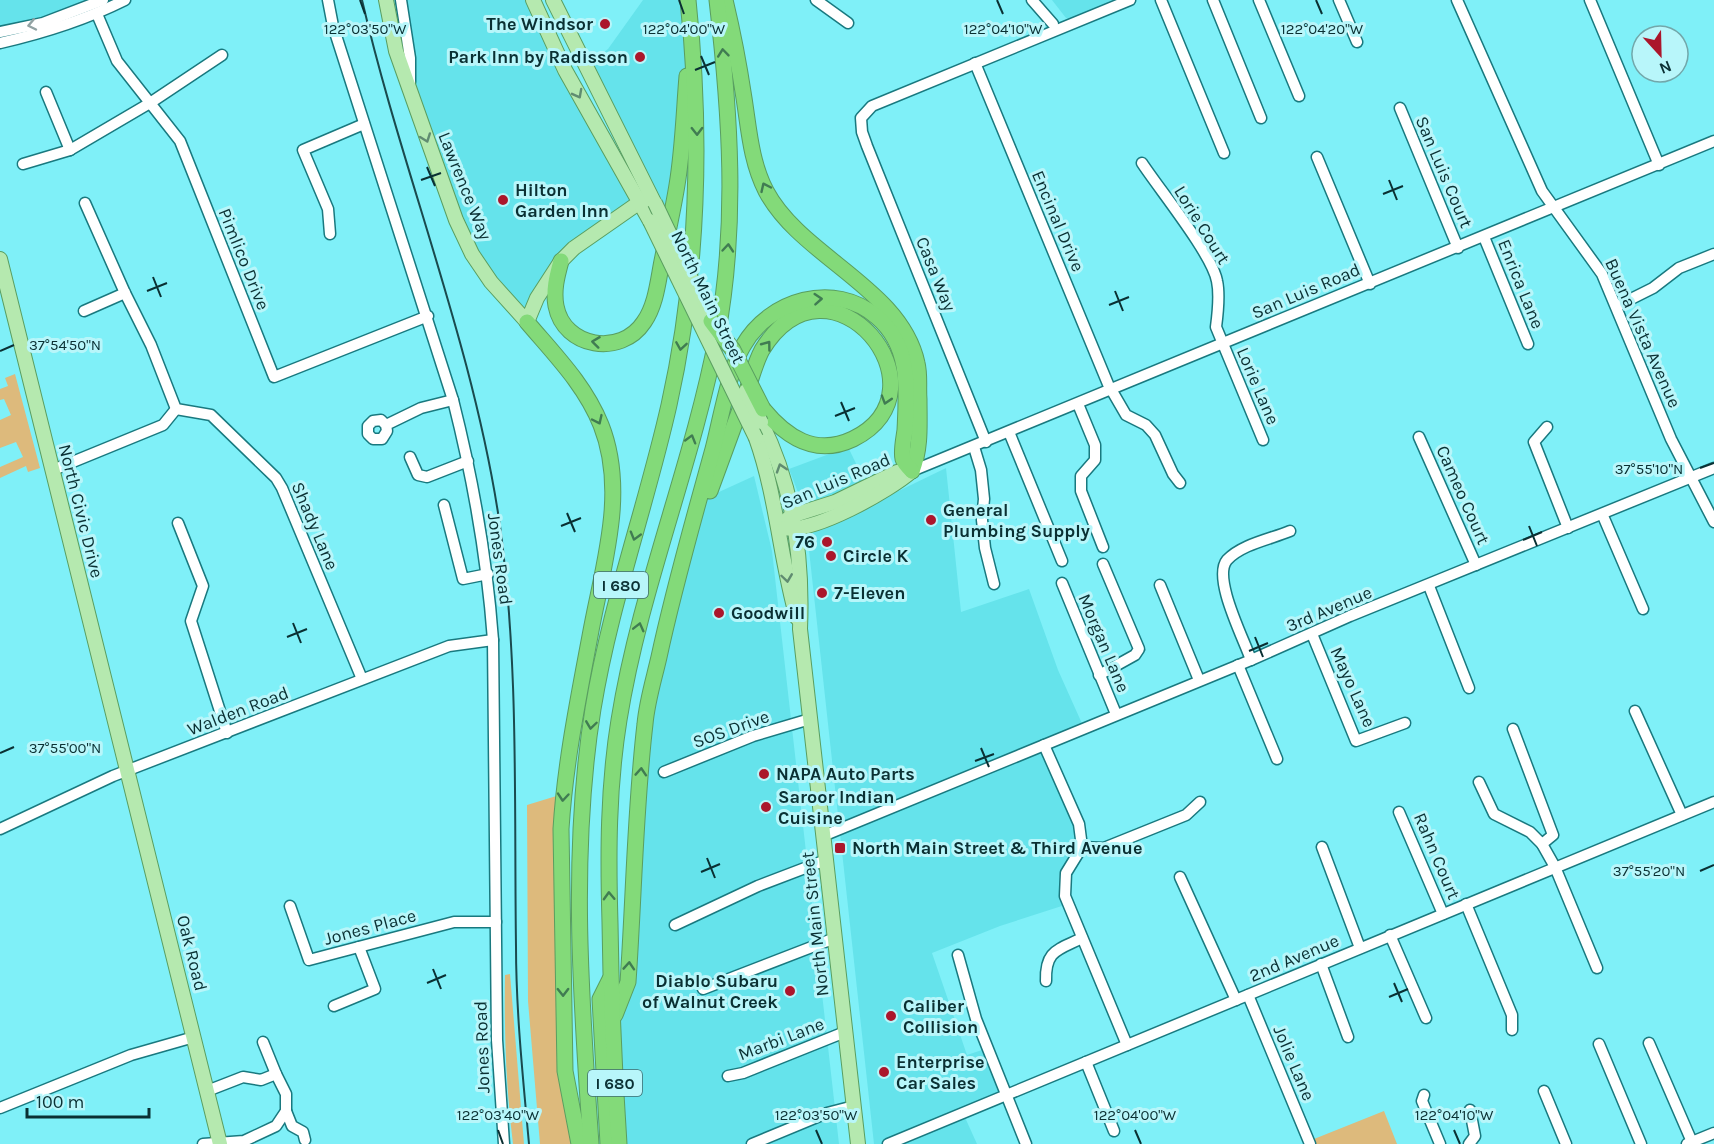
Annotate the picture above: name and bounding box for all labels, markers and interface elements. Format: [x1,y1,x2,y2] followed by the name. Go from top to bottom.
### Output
[486,13,593,35] place label: The Windsor
[598,17,612,31] marker: The Windsor
[28,18,38,31] one-way arrow
[324,20,407,38] text: 122°03'50"W
[643,20,726,38] text: 122°04'00"W
[964,20,1043,38] text: 122°04'10"W
[1281,20,1364,38] text: 122°04'20"W
[1630,24,1690,84] north arrow
[448,46,628,68] place label: Park Inn by Radisson
[717,49,730,58] one-way arrow
[633,50,647,64] marker: Park Inn by Radisson
[1657,56,1674,78] text: N
[571,87,582,98] one-way arrow
[1411,113,1478,231] street label: San Luis Court
[691,127,703,136] one-way arrow
[433,129,497,244] street label: Lawrence Way
[419,132,431,143] one-way arrow
[1027,167,1089,275] street label: Encinal Drive
[515,179,609,222] place label: Hilton Garden Inn
[1169,182,1235,269] street label: Lorie Court
[761,183,773,194] one-way arrow
[496,193,510,207] marker: Hilton Garden Inn
[214,205,274,313] street label: Pimlico Drive
[666,227,750,367] street label: North Main Street
[911,234,961,315] street label: Casa Way
[1493,236,1549,332] street label: Enrica Lane
[721,243,734,252] one-way arrow
[1600,255,1686,411] street label: Buena Vista Avenue
[1248,258,1364,324] street label: San Luis Road
[813,292,822,305] one-way arrow
[29,336,101,354] text: 37°54'50"N
[591,336,601,349] one-way arrow
[675,341,688,351] one-way arrow
[760,341,771,352] one-way arrow
[1232,344,1284,428] street label: Lorie Lane
[881,394,893,405] one-way arrow
[591,414,603,425] one-way arrow
[684,434,696,445] one-way arrow
[54,442,108,580] street label: North Civic Drive
[1431,442,1495,548] street label: Cameo Court
[778,448,894,514] street label: San Luis Road
[1615,460,1683,478] text: 37°55'10"N
[775,463,788,474] one-way arrow
[287,479,343,573] street label: Shady Lane
[943,499,1090,542] place label: General Plumbing Supply
[483,512,517,606] street label: Jones Road
[924,513,938,527] marker: General Plumbing Supply
[629,530,642,540] one-way arrow
[795,531,815,553] place label: 76
[820,535,834,549] marker: 76
[843,545,908,567] place label: Circle K
[824,549,838,563] marker: Circle K
[594,572,648,598] road number: I 680
[781,574,793,583] one-way arrow
[1283,581,1375,637] street label: 3rd Avenue
[834,582,905,604] place label: 7-Eleven
[815,586,829,600] marker: 7-Eleven
[1073,590,1135,696] street label: Morgan Lane
[731,602,805,624] place label: Goodwill
[712,606,726,620] marker: Goodwill
[631,622,644,632] one-way arrow
[1325,643,1381,731] street label: Mayo Lane
[184,682,292,740] street label: Walden Road
[690,705,772,753] street label: SOS Drive
[585,721,598,730] one-way arrow
[29,739,101,757] text: 37°55'00"N
[776,763,915,785] place label: NAPA Auto Parts
[634,767,647,776] one-way arrow
[757,767,771,781] marker: NAPA Auto Parts
[778,786,894,829] place label: Saroor Indian Cuisine
[557,793,570,802] one-way arrow
[759,800,773,814] marker: Saroor Indian Cuisine
[1409,809,1465,903] street label: Rahn Court
[852,837,1142,859] place label: North Main Street & Third Avenue
[833,841,847,855] marker: North Main Street & Third Avenue
[796,850,834,998] street label: North Main Street
[1613,862,1685,880] text: 37°55'20"N
[602,892,615,901] one-way arrow
[322,904,418,950] street label: Jones Place
[172,913,212,993] street label: Oak Road
[1246,929,1342,987] street label: 2nd Avenue
[623,962,636,971] one-way arrow
[642,970,778,1013] place label: Diablo Subaru of Walnut Creek
[783,984,797,998] marker: Diablo Subaru of Walnut Creek
[557,988,569,997] one-way arrow
[903,995,978,1038] place label: Caliber Collision
[469,1000,495,1094] street label: Jones Road
[884,1009,898,1023] marker: Caliber Collision
[735,1013,827,1065] street label: Marbi Lane
[1268,1022,1320,1104] street label: Jolie Lane
[896,1051,984,1094] place label: Enterprise Car Sales
[877,1065,891,1079] marker: Enterprise Car Sales
[588,1070,642,1096] road number: I 680
[27,1081,148,1119] scale bar
[36,1091,84,1113] text: 100 m
[457,1106,540,1124] text: 122°03'40"W
[775,1106,858,1124] text: 122°03'50"W
[1094,1106,1177,1124] text: 122°04'00"W
[1415,1106,1494,1124] text: 122°04'10"W

